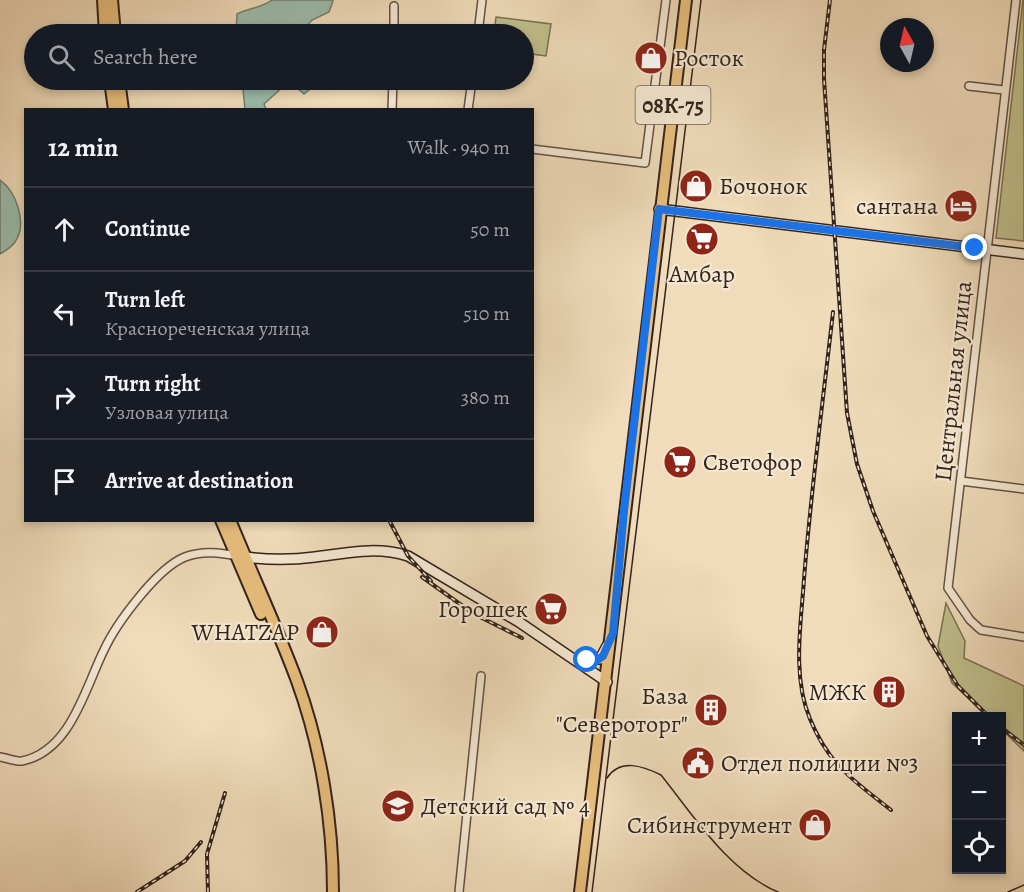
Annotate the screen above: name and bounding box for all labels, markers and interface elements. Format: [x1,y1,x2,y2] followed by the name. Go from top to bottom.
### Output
[880,18,934,72] north arrow
[24,24,534,90] search box
[633,40,669,76] shop icon: Росток
[45,41,78,74] icon: search
[93,42,198,72] text: Search here
[674,42,744,74] place label: Росток
[636,86,710,124] road number: 08К-75
[48,130,118,165] text: 12 min
[408,134,510,161] text: Walk · 940 m
[678,168,714,204] shop icon: Бочонок
[719,170,808,202] place label: Бочонок
[943,188,979,224] hotel icon: сантана
[856,190,938,222] place label: сантана
[48,213,81,246] icon: ahead
[105,214,190,244] text: Continue
[470,216,510,243] text: 50 m
[684,221,720,257] supermarket icon: Амбар
[961,234,987,260] route end
[668,258,735,290] place label: Амбар
[927,279,979,483] street label: Центральная улица
[105,285,185,315] text: Turn left
[48,297,81,330] icon: left
[463,300,510,327] text: 510 m
[105,315,310,342] text: Краснореченская улица
[105,369,201,399] text: Turn right
[48,381,81,414] icon: right
[461,384,510,411] text: 380 m
[105,399,229,426] text: Узловая улица
[662,444,698,480] supermarket icon: Светофор
[703,446,802,478] place label: Светофор
[48,465,81,498] icon: arrive
[105,466,294,496] text: Arrive at destination
[533,591,569,627] supermarket icon: Горошек
[438,593,528,625] place label: Горошек
[304,614,340,650] shop icon: WHATZAP
[190,616,299,648] place label: WHATZAP
[573,646,599,672] route start
[871,674,907,710] building icon: МЖК
[808,676,867,708] place label: МЖК
[556,680,688,740] place label: База "Североторг"
[693,692,729,728] building icon: База "Североторг"
[952,712,1006,874] map controls
[952,712,1006,766] button: +
[680,745,716,781] public building icon: Отдел полиции №3
[721,747,919,779] place label: Отдел полиции №3
[952,766,1006,820] button: −
[380,788,416,824] school or university icon: Детский сад № 4
[421,790,590,822] place label: Детский сад № 4
[797,807,833,843] shop icon: Сибинструмент
[627,809,792,841] place label: Сибинструмент
[952,820,1006,874] button: locate

